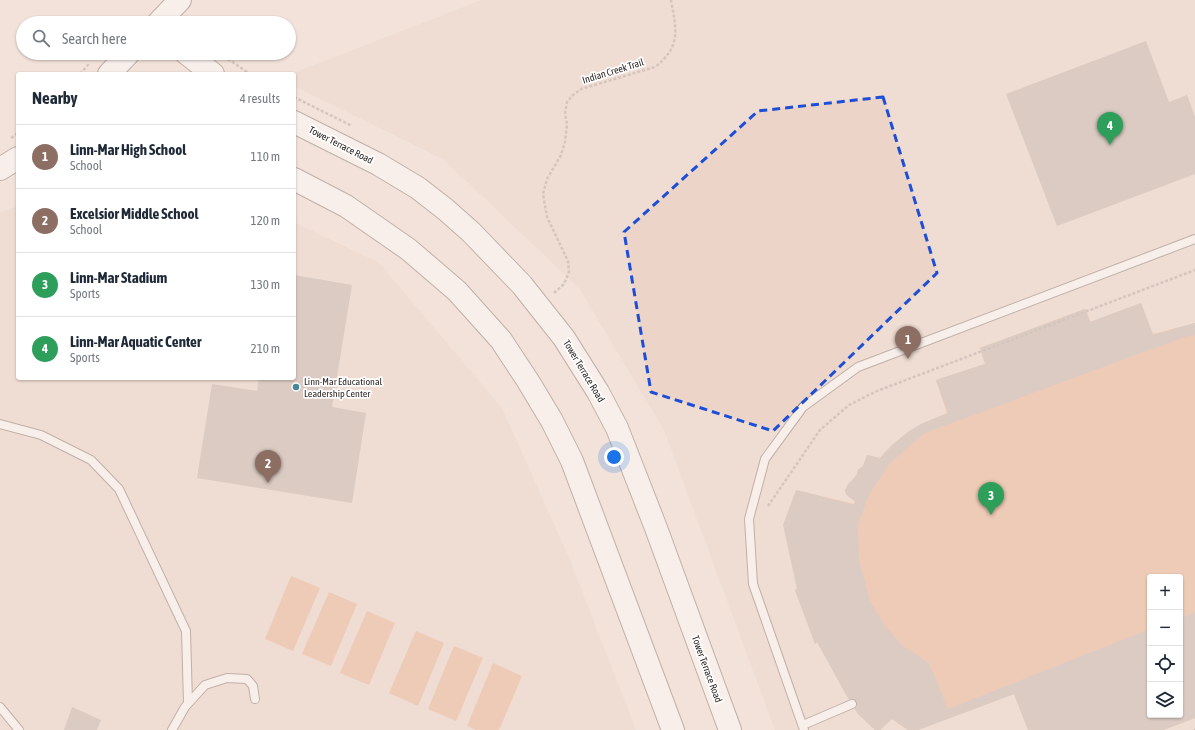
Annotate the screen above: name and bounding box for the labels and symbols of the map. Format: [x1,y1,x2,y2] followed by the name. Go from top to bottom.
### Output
[581,56,645,86] street label: Indian Creek Trail
[1097,112,1123,145] pin: 4
[307,124,375,166] street label: Tower Terrace Road
[895,326,921,359] pin: 1
[561,338,607,404] street label: Tower Terrace Road
[304,376,383,399] place label: Linn-Mar Educational Leadership Center
[291,382,301,392] marker: Linn-Mar Educational Leadership Center
[604,447,624,467] your location
[255,450,281,483] pin: 2
[978,482,1004,515] pin: 3
[690,634,724,704] street label: Tower Terrace Road

